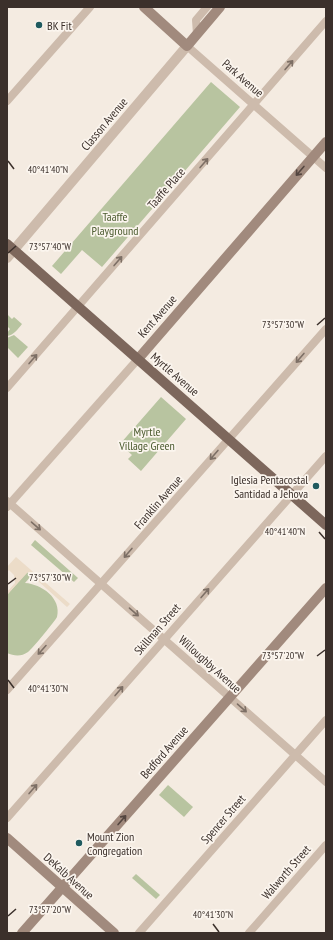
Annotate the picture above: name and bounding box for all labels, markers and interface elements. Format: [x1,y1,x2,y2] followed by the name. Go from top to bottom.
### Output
[47,18,72,33] place label: BK Fit
[34,20,44,30] marker: BK Fit
[219,56,267,100] street label: Park Avenue
[284,59,293,70] one-way arrow
[78,95,130,153] street label: Classon Avenue
[199,158,208,168] one-way arrow
[28,163,68,176] text: 40°41'40"N
[144,164,188,212] street label: Taaffe Place
[296,166,305,177] one-way arrow
[92,209,138,238] park label: Taaffe Playground
[29,240,71,253] text: 73°57'40"W
[114,256,123,266] one-way arrow
[134,292,180,340] street label: Kent Avenue
[262,318,304,331] text: 73°57'30"W
[148,349,202,399] street label: Myrtle Avenue
[296,353,305,363] one-way arrow
[28,354,37,364] one-way arrow
[118,424,175,453] park label: Myrtle Village Green
[210,450,219,461] one-way arrow
[131,472,185,532] street label: Franklin Avenue
[231,472,308,501] place label: Iglesia Pentacostal Santidad a Jehova
[311,481,321,491] marker: Iglesia Pentacostal Santidad a Jehova
[31,522,42,531] one-way arrow
[265,525,305,538] text: 40°41'40"N
[124,548,133,558] one-way arrow
[29,571,71,584] text: 73°57'30"W
[200,588,209,599] one-way arrow
[131,600,184,658] street label: Skillman Street
[129,608,139,617] one-way arrow
[176,632,244,696] street label: Willoughby Avenue
[38,645,47,656] one-way arrow
[262,649,304,662] text: 73°57'20"W
[28,682,68,695] text: 40°41'30"N
[114,686,123,696] one-way arrow
[236,703,247,712] one-way arrow
[137,723,191,781] street label: Bedford Avenue
[28,783,37,794] one-way arrow
[198,791,249,847] street label: Spencer Street
[117,815,126,825] one-way arrow
[87,829,142,858] place label: Mount Zion Congregation
[74,838,84,848] marker: Mount Zion Congregation
[258,841,314,902] street label: Walworth Street
[41,850,97,902] street label: DeKalb Avenue
[29,903,71,916] text: 73°57'20"W
[193,908,233,921] text: 40°41'30"N

